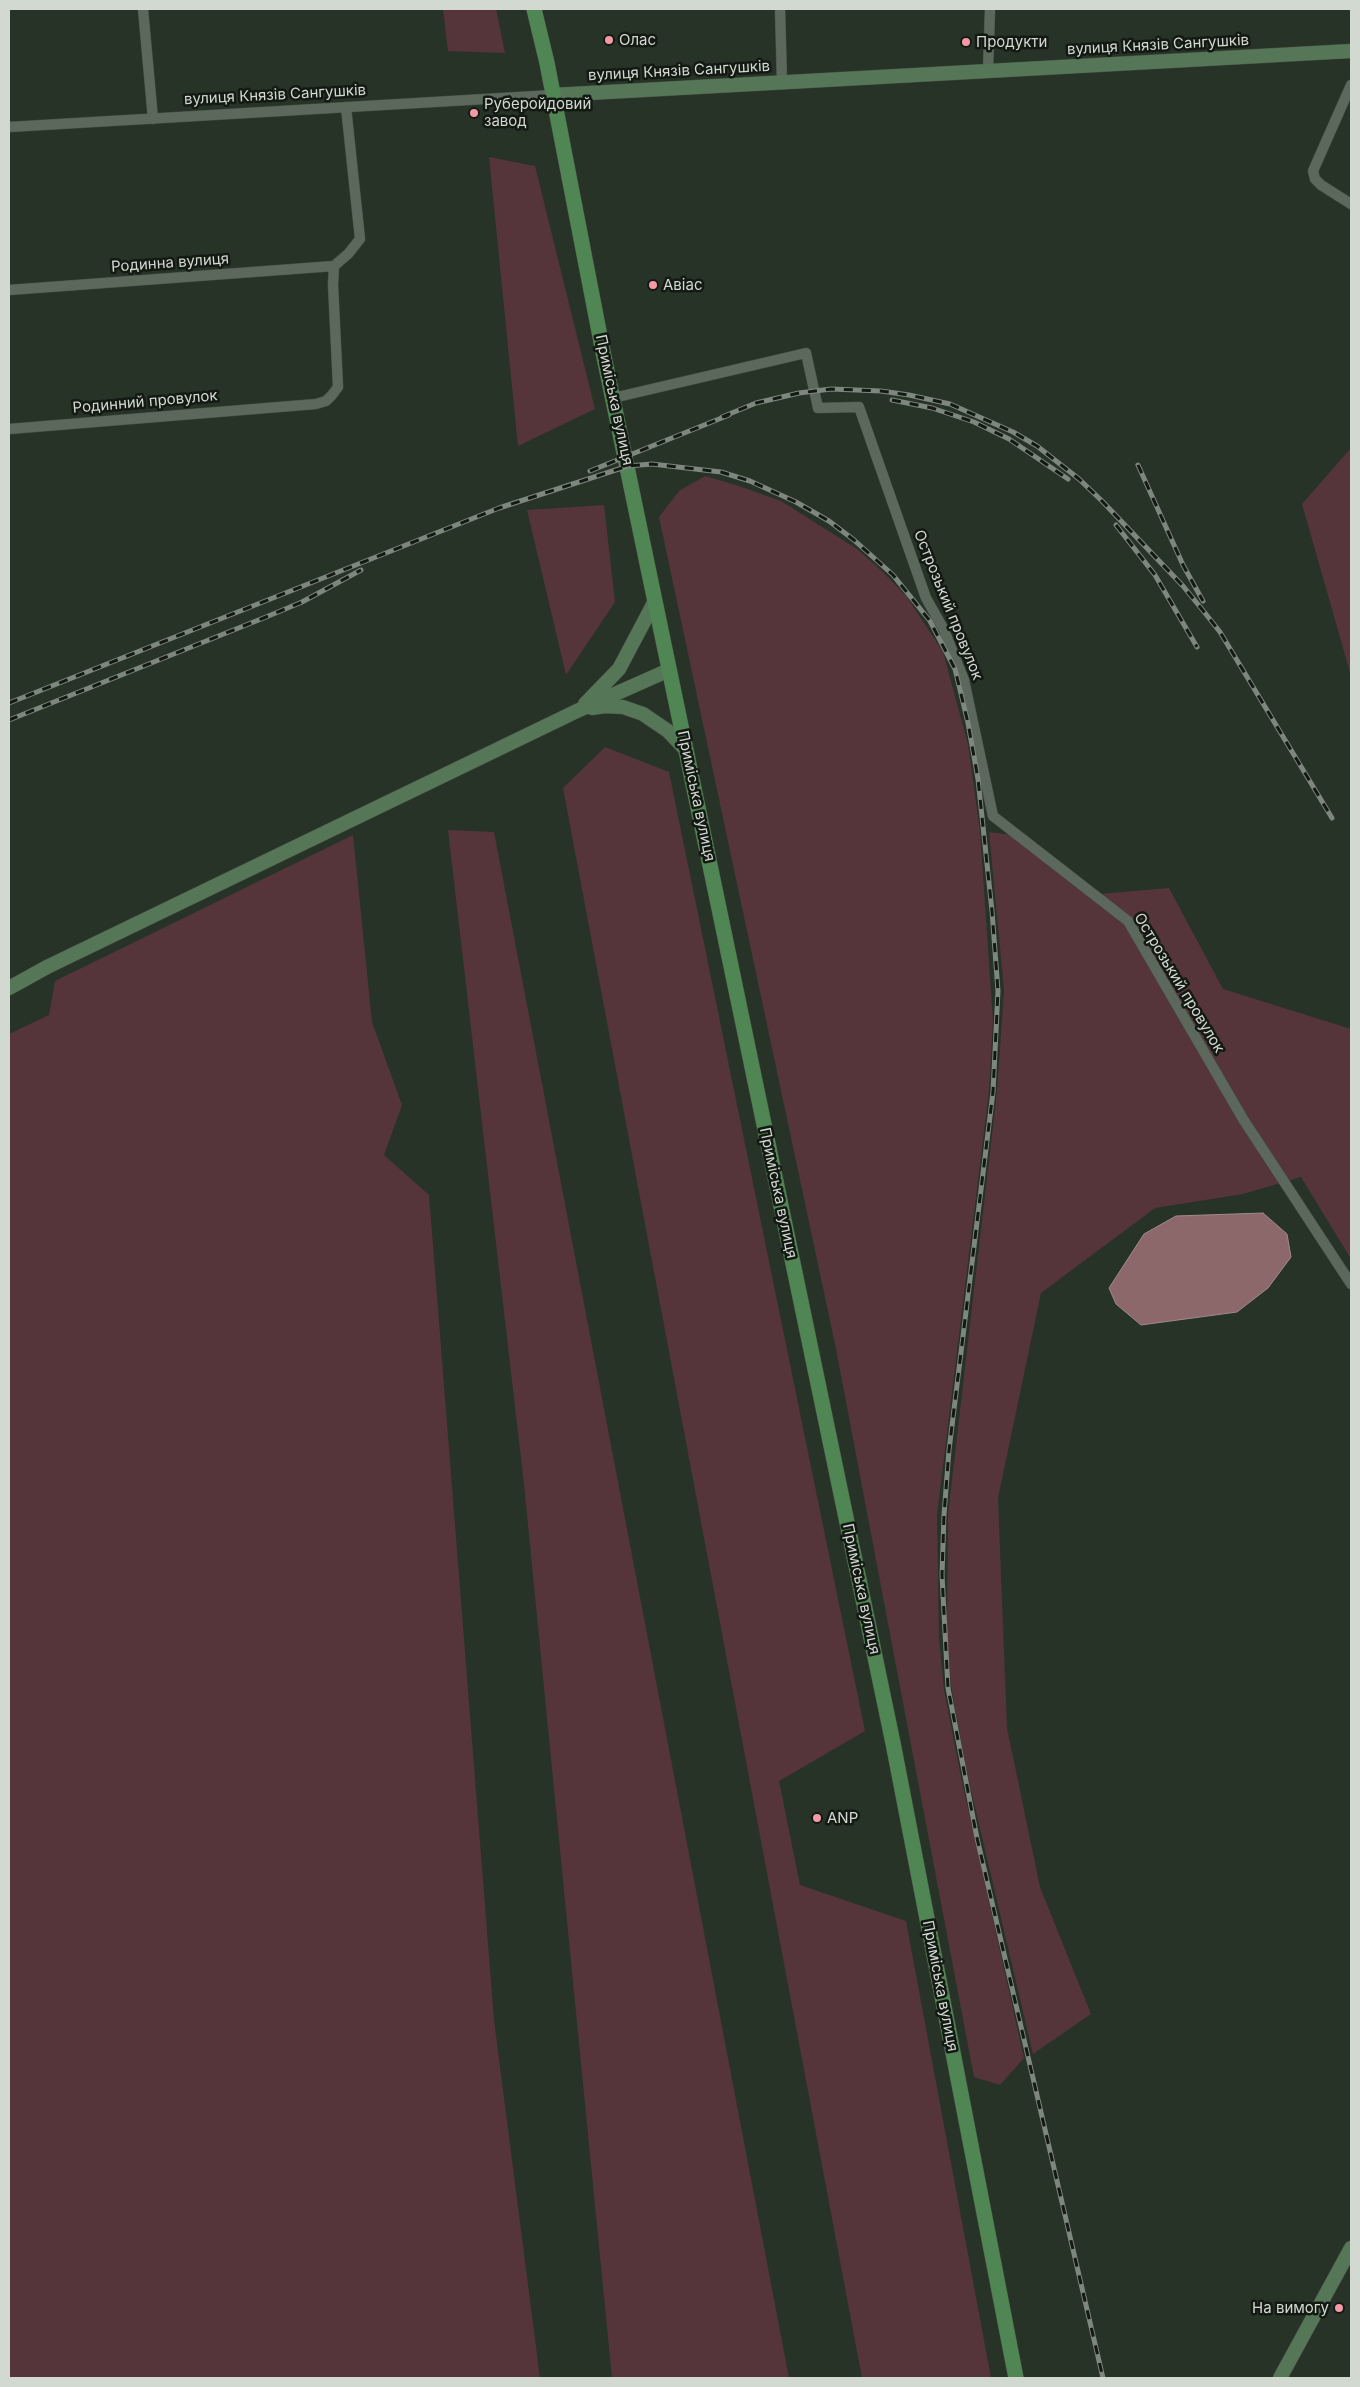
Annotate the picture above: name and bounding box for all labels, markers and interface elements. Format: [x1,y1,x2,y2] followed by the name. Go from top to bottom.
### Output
[619,31,656,49] place label: Олас
[1067,31,1249,59] street label: вулиця Князів Сангушків
[976,33,1047,51] place label: Продукти
[603,34,615,46] marker: Олас
[960,36,972,48] marker: Продукти
[588,57,770,85] street label: вулиця Князів Сангушків
[184,81,366,109] street label: вулиця Князів Сангушків
[484,95,591,130] place label: Руберойдовий завод
[468,107,480,119] marker: Руберойдовий завод
[110,250,230,276] street label: Родинна вулиця
[663,276,702,294] place label: Авіас
[647,279,659,291] marker: Авіас
[591,333,637,467] street label: Приміська вулиця
[72,387,218,417] street label: Родинний провулок
[910,527,986,683] street label: Острозький провулок
[673,729,719,863] street label: Приміська вулиця
[1130,910,1228,1056] street label: Острозький провулок
[755,1126,801,1260] street label: Приміська вулиця
[838,1522,884,1656] street label: Приміська вулиця
[827,1809,858,1827] place label: ANP
[811,1812,823,1824] marker: ANP
[918,1919,962,2053] street label: Приміська вулиця
[1252,2299,1329,2317] place label: На вимогу
[1333,2302,1345,2314] marker: На вимогу

